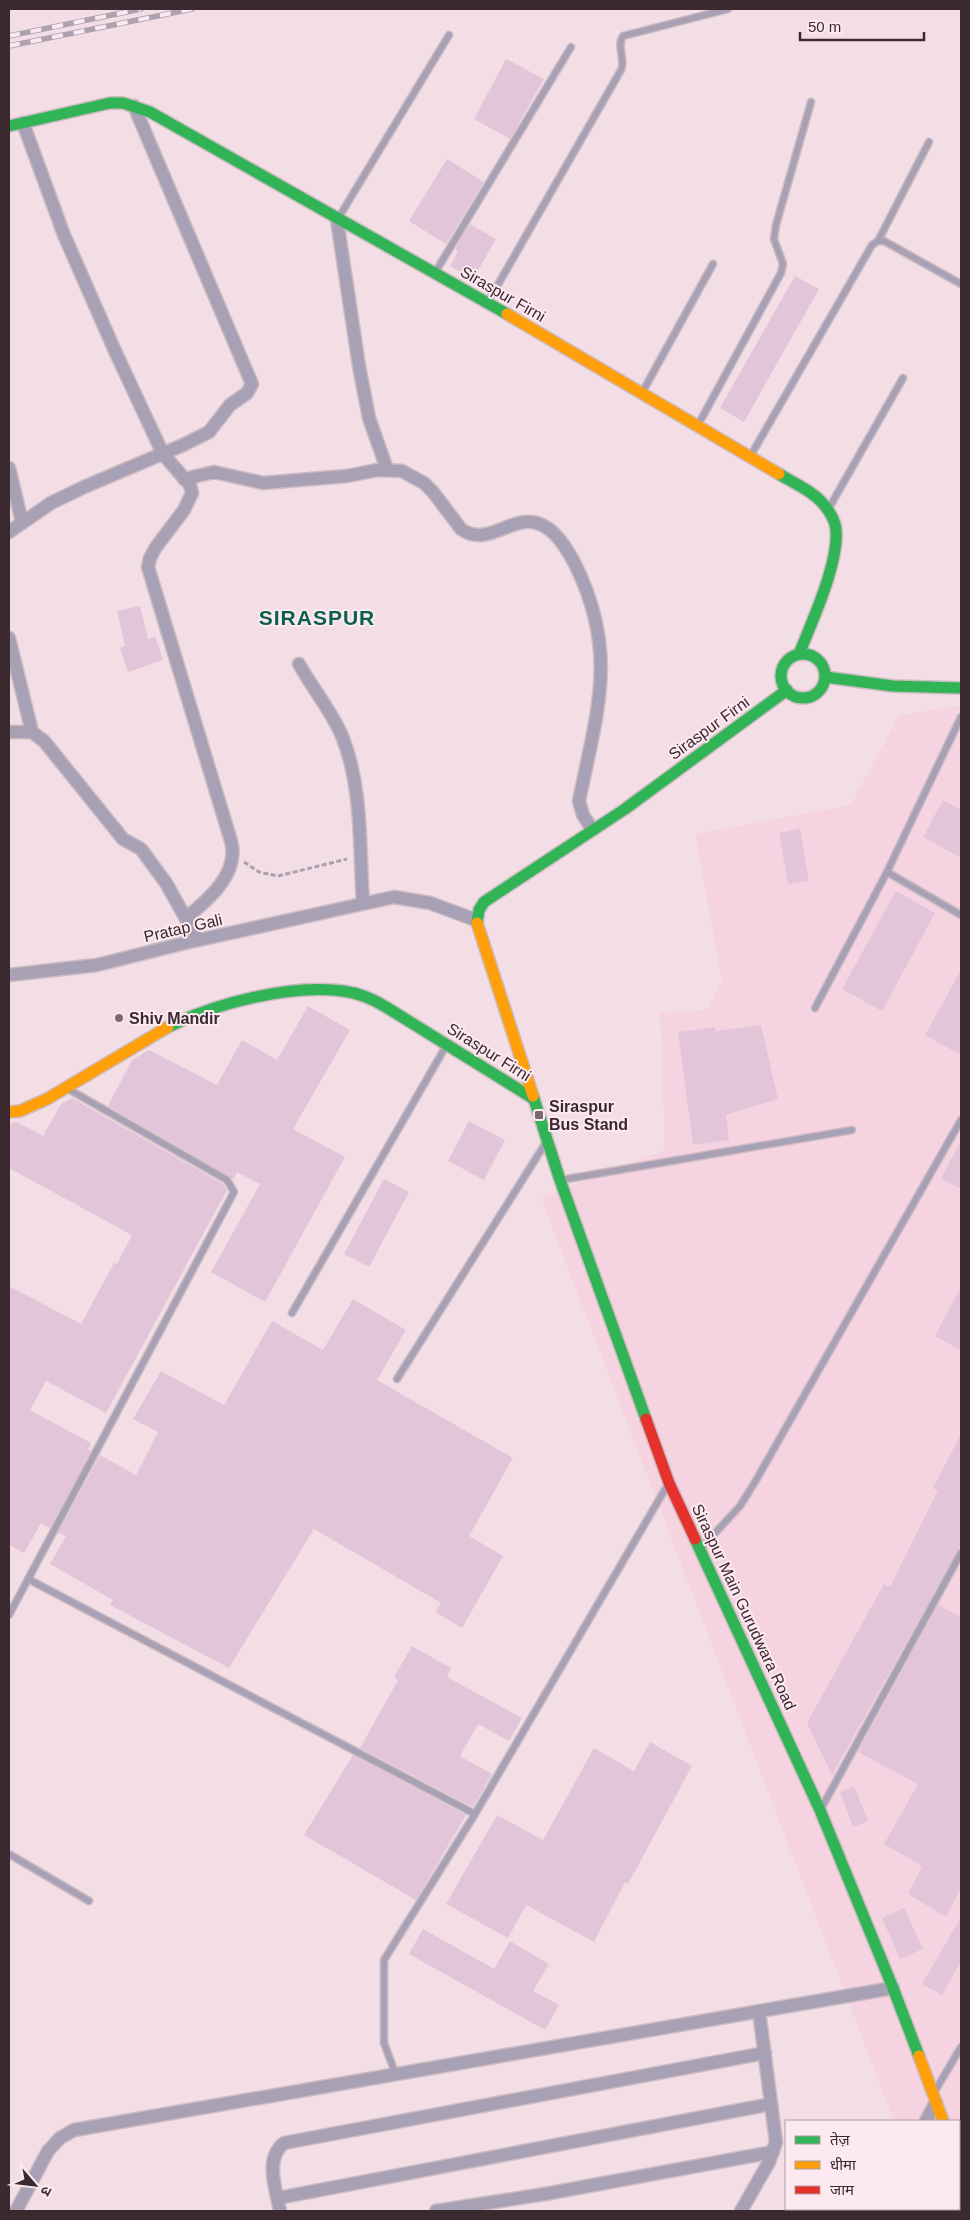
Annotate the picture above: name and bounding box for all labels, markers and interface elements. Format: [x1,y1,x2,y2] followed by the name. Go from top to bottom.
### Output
[800,10,924,42] scale bar
[808,18,841,35] text: 50 m
[458,263,548,325] street label: Siraspur Firni
[259,606,375,629] district label: SIRASPUR
[666,693,752,763] street label: Siraspur Firni
[142,911,224,945] street label: Pratap Gali
[129,1010,220,1027] place label: Shiv Mandir
[113,1012,125,1024] marker: Shiv Mandir
[444,1020,534,1084] street label: Siraspur Firni
[549,1098,628,1133] place label: Siraspur Bus Stand
[533,1109,545,1121] marker: Siraspur Bus Stand
[689,1501,799,1713] street label: Siraspur Main Gurudwara Road
[785,2120,960,2210] legend
[830,2131,851,2148] text: तेज़
[830,2156,857,2173] text: धीमा
[10,2160,60,2210] north arrow
[830,2181,855,2198] text: जाम
[37,2184,55,2199] text: उ

